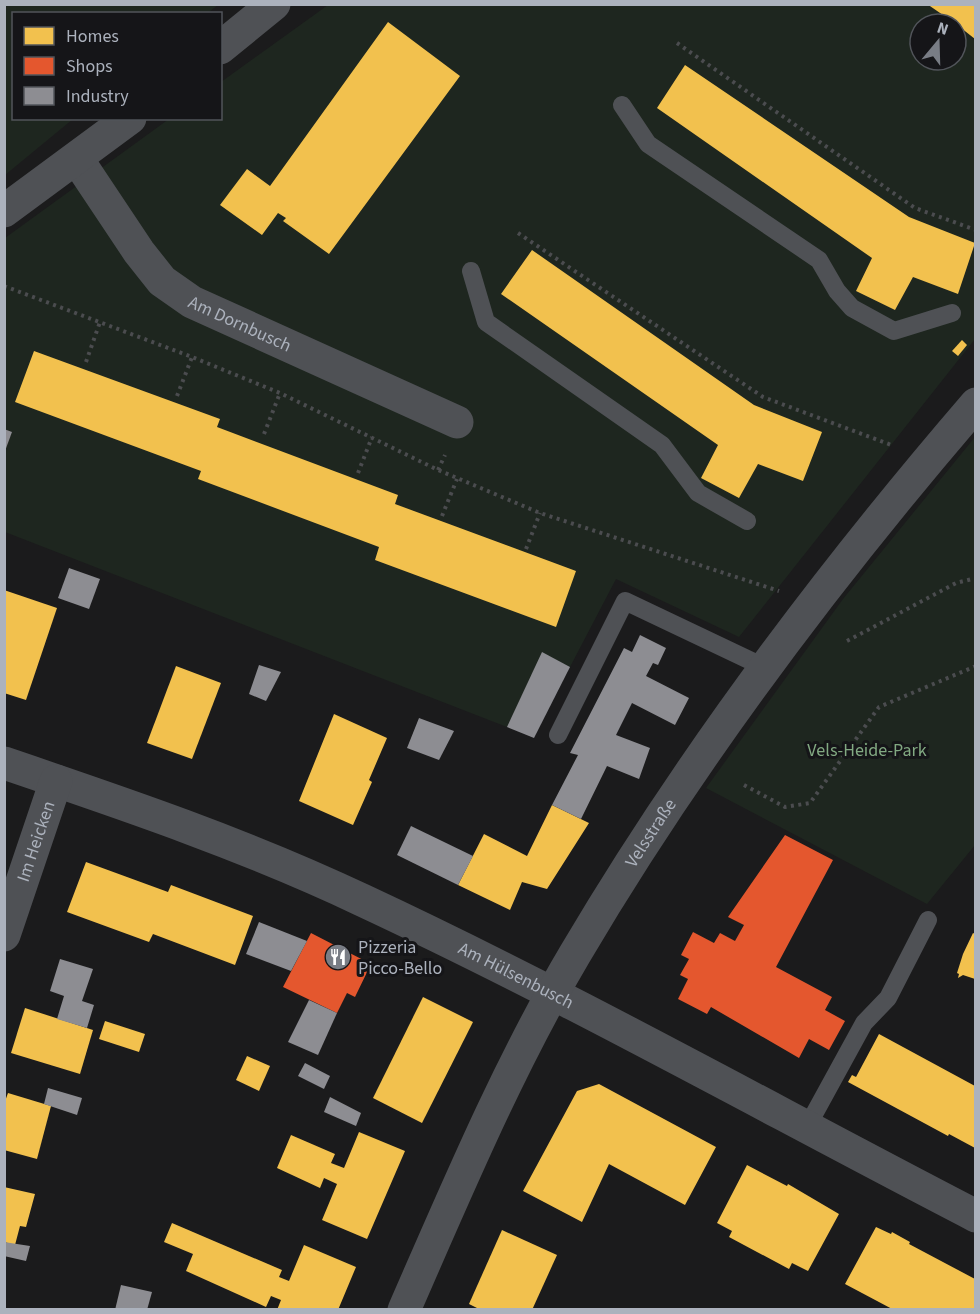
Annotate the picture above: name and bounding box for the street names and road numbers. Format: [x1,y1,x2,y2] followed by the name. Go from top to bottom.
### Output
[184,290,295,358] street label: Am Dornbusch
[619,794,683,872] street label: Velsstraße
[11,798,61,885] street label: Im Heicken
[454,936,578,1015] street label: Am Hülsenbusch

